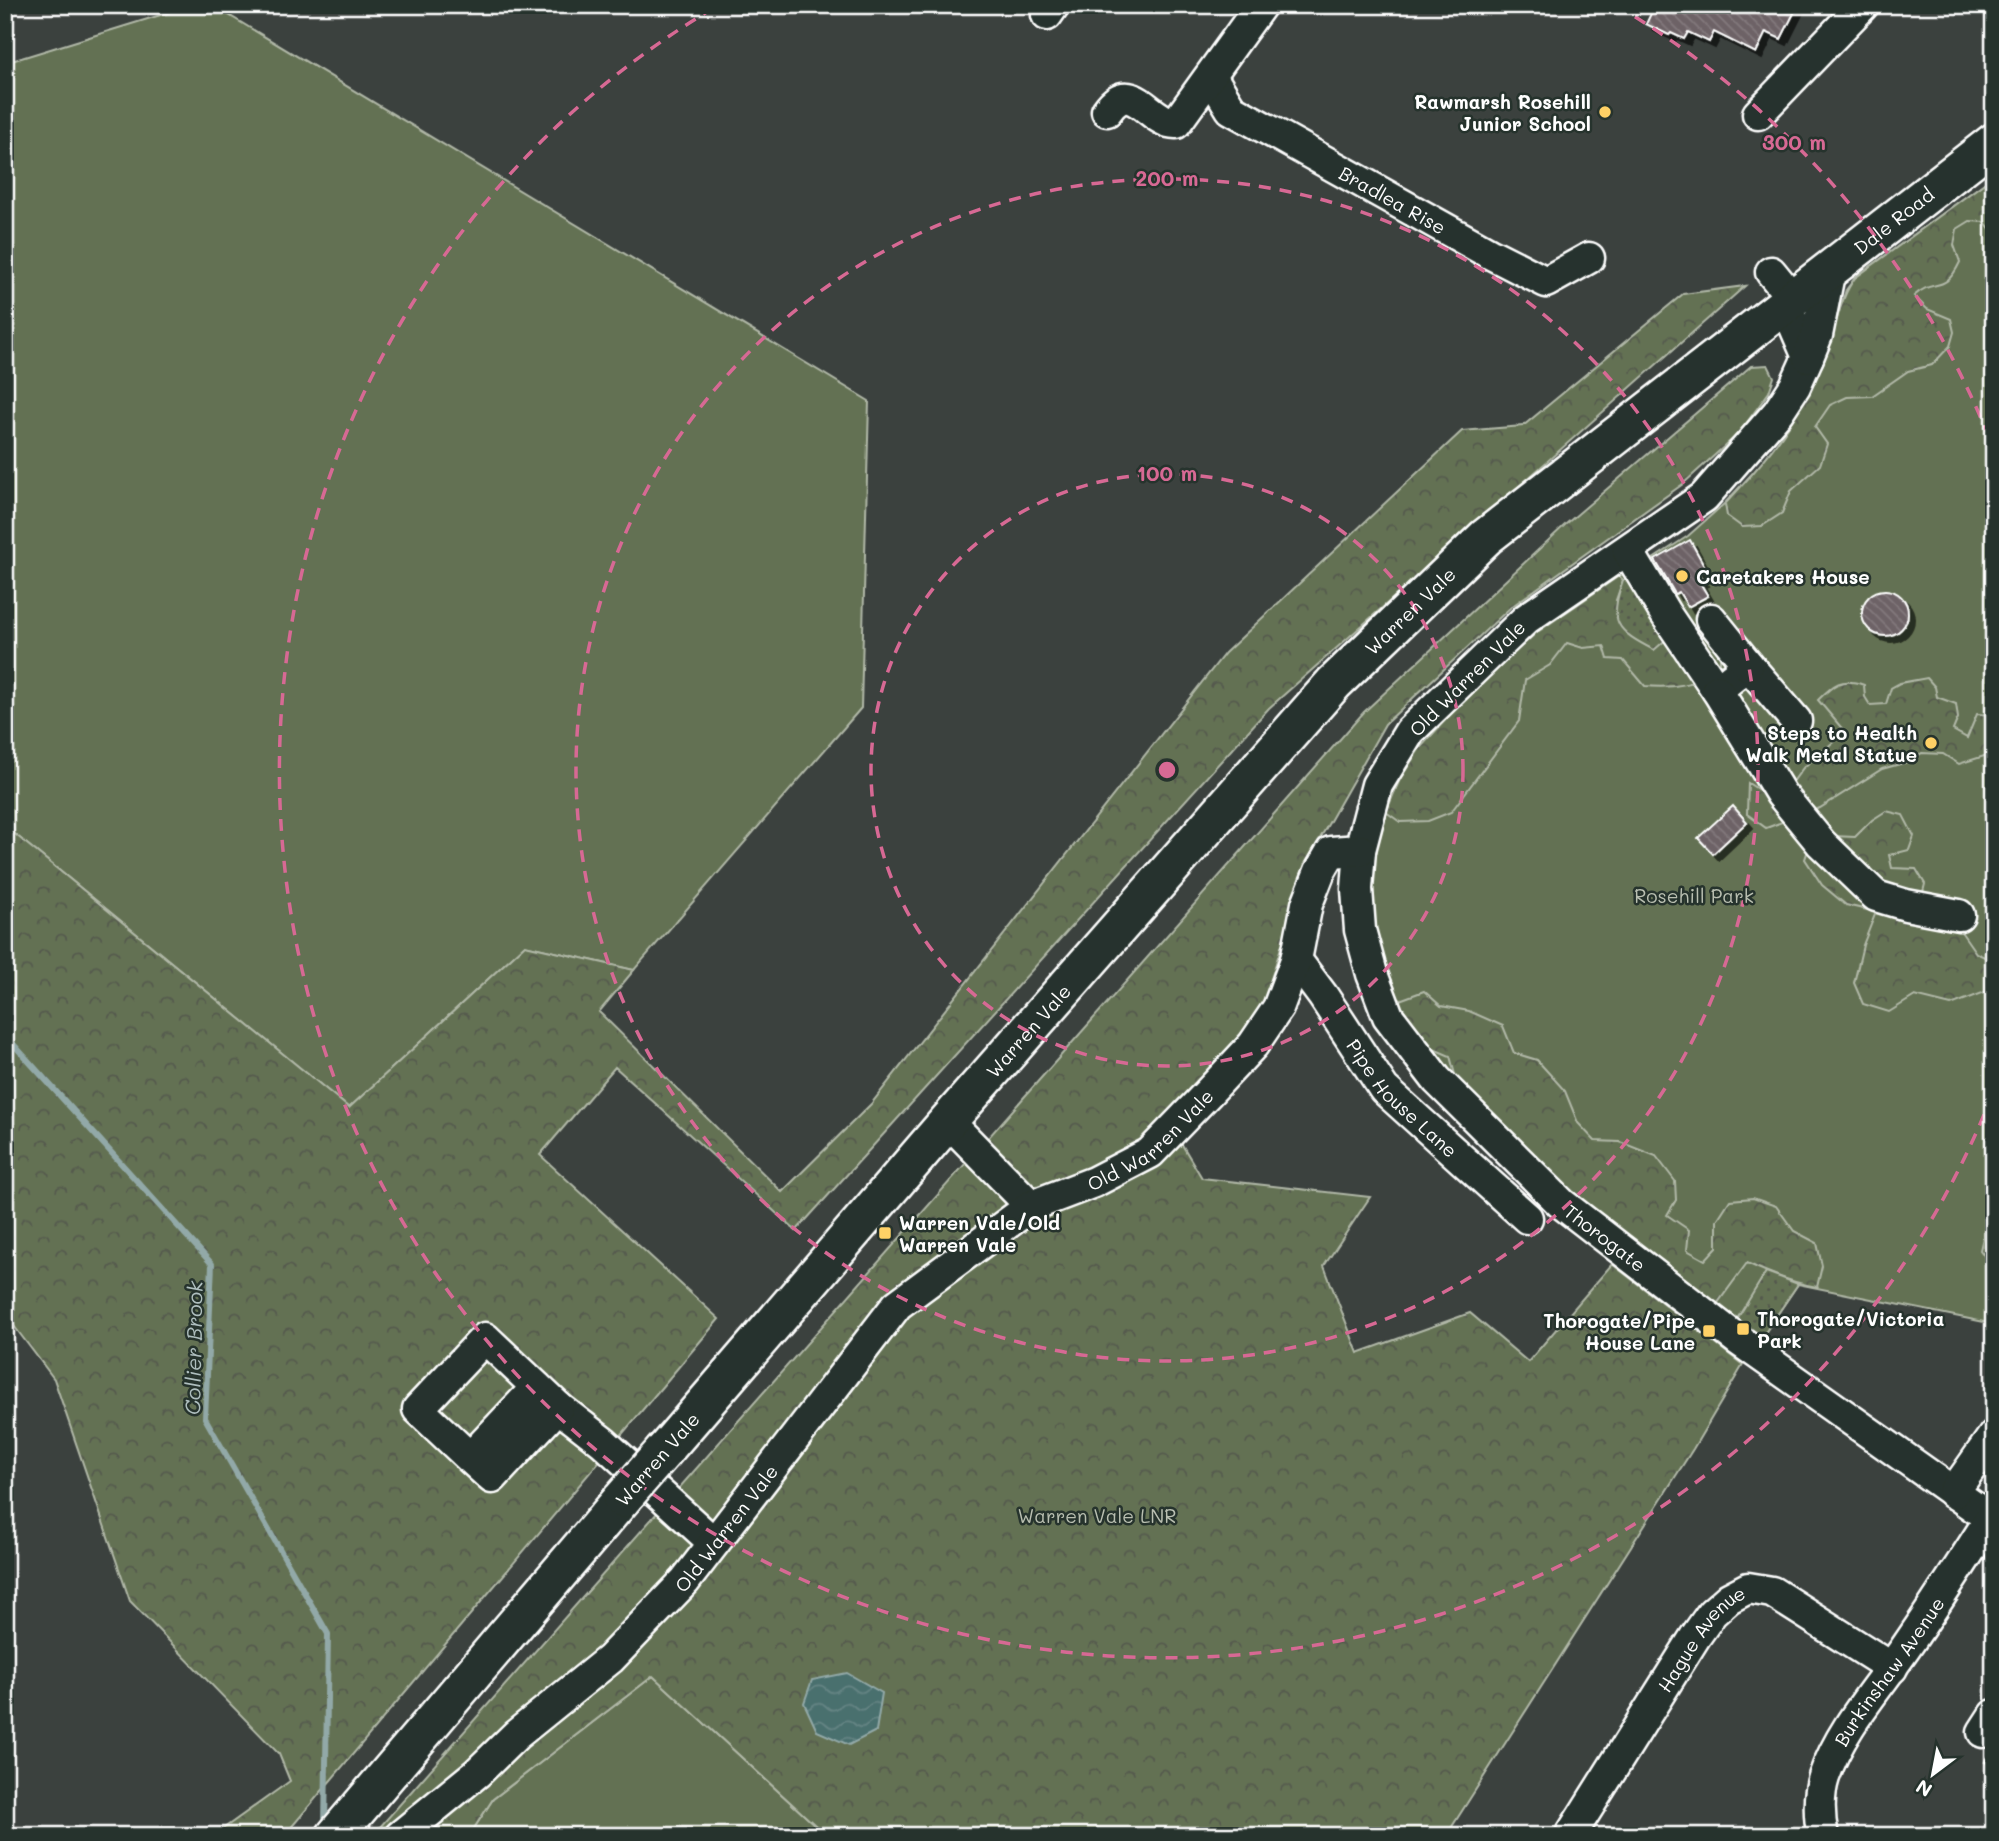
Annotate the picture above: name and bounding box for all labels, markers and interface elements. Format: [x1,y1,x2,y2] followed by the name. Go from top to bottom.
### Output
[1414,89,1591,136] place label: Rawmarsh Rosehill Junior School
[1597,104,1613,120] marker: Rawmarsh Rosehill Junior School
[1762,128,1826,155] text: 300 m
[1335,160,1451,239] street label: Bradlea Rise
[1136,164,1198,191] text: 200 m
[1848,181,1939,259] street label: Dale Road
[1137,459,1197,486] text: 100 m
[1359,561,1460,660] street label: Warren Vale
[1696,564,1870,589] place label: Caretakers House
[1674,568,1690,584] marker: Caretakers House
[1404,615,1530,741] street label: Old Warren Vale
[1746,720,1917,767] place label: Steps to Health Walk Metal Statue
[1923,735,1939,751] marker: Steps to Health Walk Metal Statue
[1155,758,1179,782] centre of rings
[1634,883,1754,908] park label: Rosehill Park
[980,978,1076,1083] street label: Warren Vale
[1342,1034,1463,1162] street label: Pipe House Lane
[1083,1083,1218,1196] street label: Old Warren Vale
[1560,1198,1651,1277] street label: Thorogate
[899,1210,1060,1257] place label: Warren Vale/Old Warren Vale
[877,1225,893,1241] marker: Warren Vale/Old Warren Vale
[178,1280,208,1415] water label: Collier Brook
[1757,1306,1944,1353] place label: Thorogate/Victoria Park
[1543,1308,1695,1355] place label: Thorogate/Pipe House Lane
[1735,1321,1751,1337] marker: Thorogate/Victoria Park
[1701,1323,1717,1339] marker: Thorogate/Pipe House Lane
[609,1407,705,1511] street label: Warren Vale
[669,1459,783,1597] street label: Old Warren Vale
[1018,1503,1176,1528] park label: Warren Vale LNR
[1651,1579,1749,1696] street label: Hague Avenue
[1828,1592,1949,1750] street label: Burkinshaw Avenue
[1898,1740,1968,1810] north arrow
[1911,1774,1936,1803] text: N

